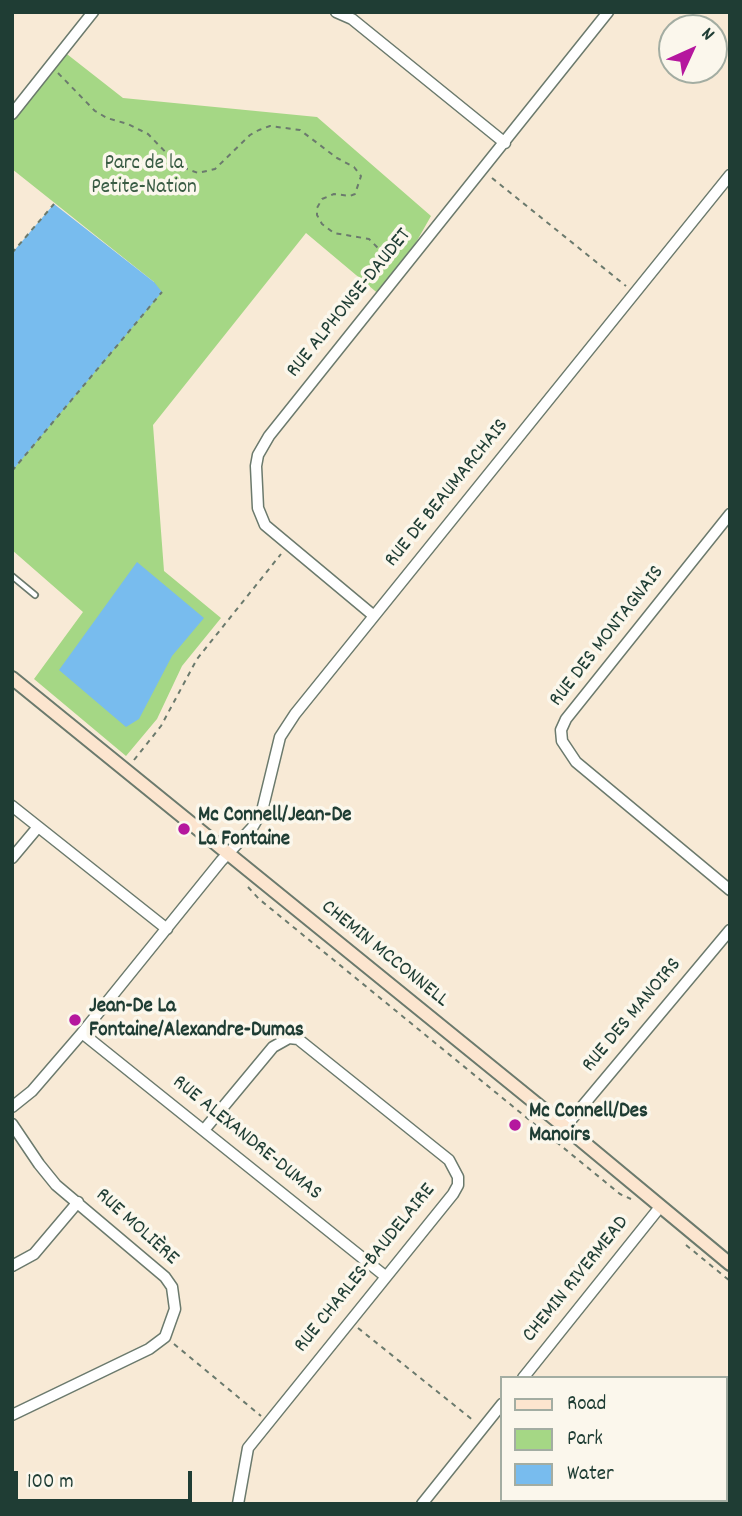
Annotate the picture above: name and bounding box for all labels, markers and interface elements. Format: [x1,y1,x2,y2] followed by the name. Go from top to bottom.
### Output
[658,14,728,84] north arrow
[694,22,720,48] text: N
[91,152,197,202] park label: Parc de la Petite-Nation
[282,224,418,384] street label: RUE ALPHONSE-DAUDET
[381,415,515,573] street label: RUE DE BEAUMARCHAIS
[545,561,671,713] street label: RUE DES MONTAGNAIS
[198,804,352,854] place label: Mc Connell/Jean-De La Fontaine
[176,821,192,837] marker: Mc Connell/Jean-De La Fontaine
[315,896,453,1014] street label: CHEMIN MCCONNELL
[578,954,688,1078] street label: RUE DES MANOIRS
[89,995,304,1045] place label: Jean-De La Fontaine/Alexandre-Dumas
[67,1012,83,1028] marker: Jean-De La Fontaine/Alexandre-Dumas
[166,1071,326,1207] street label: RUE ALEXANDRE-DUMAS
[529,1100,648,1150] place label: Mc Connell/Des Manoirs
[507,1117,523,1133] marker: Mc Connell/Des Manoirs
[290,1179,442,1359] street label: RUE CHARLES-BAUDELAIRE
[89,1184,183,1272] street label: RUE MOLIÈRE
[518,1212,636,1348] street label: CHEMIN RIVERMEAD
[500,1376,728,1502] legend
[567,1390,606,1420] text: Road
[567,1425,603,1455] text: Park
[18,1456,196,1500] scale bar
[567,1460,614,1490] text: Water
[27,1468,74,1498] text: 100 m

